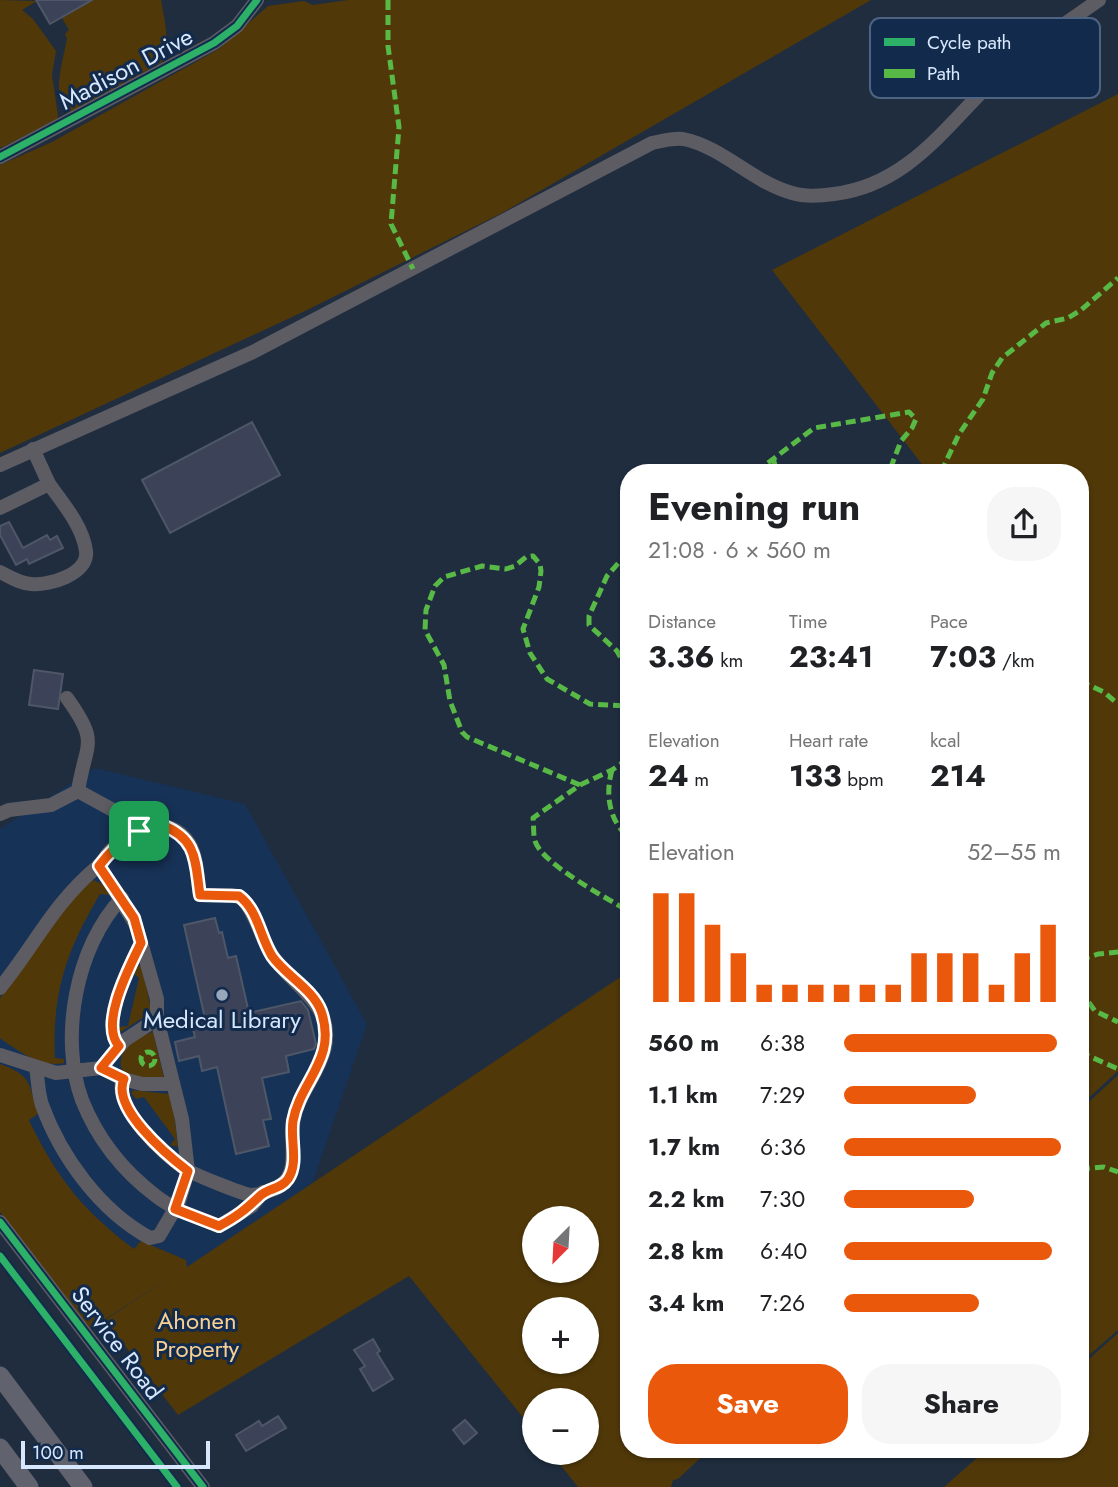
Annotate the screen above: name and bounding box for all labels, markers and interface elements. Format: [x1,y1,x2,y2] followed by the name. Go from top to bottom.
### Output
[870,18,1100,98] legend
[53,19,199,118] street label: Madison Drive
[927,29,1012,56] text: Cycle path
[927,60,961,87] text: Path
[648,479,860,534] text: Evening run
[987,487,1061,561] button: share
[648,533,831,567] text: 21:08 · 6 × 560 m
[648,608,716,635] text: Distance
[789,608,827,635] text: Time
[930,608,968,635] text: Pace
[648,635,715,678] text: 3.36
[789,635,873,678] text: 23:41
[930,635,996,678] text: 7:03
[715,647,743,674] text: km
[996,647,1035,674] text: /km
[648,727,720,754] text: Elevation
[789,727,868,754] text: Heart rate
[930,727,961,754] text: kcal
[648,754,689,797] text: 24
[789,754,842,797] text: 133
[930,754,986,797] text: 214
[689,766,709,793] text: m
[842,766,884,793] text: bpm
[109,801,169,861] pin
[120,812,158,850] icon: arrive
[648,835,735,869] text: Elevation
[967,835,1061,869] text: 52–55 m
[214,987,230,1003] marker: Medical Library
[143,1002,301,1037] place label: Medical Library
[648,1026,719,1060] text: 560 m
[760,1026,805,1060] text: 6:38
[648,1078,718,1112] text: 1.1 km
[760,1078,805,1112] text: 7:29
[648,1130,720,1164] text: 1.7 km
[760,1130,806,1164] text: 6:36
[648,1182,725,1216] text: 2.2 km
[760,1182,805,1216] text: 7:30
[522,1206,598,1283] north arrow
[522,1206,599,1465] map controls
[648,1234,724,1268] text: 2.8 km
[760,1234,807,1268] text: 6:40
[63,1279,172,1407] street label: Service Road
[648,1286,724,1320] text: 3.4 km
[760,1286,805,1320] text: 7:26
[522,1297,599,1374] button: +
[155,1303,240,1366] park label: Ahonen Property
[648,1364,848,1444] button: Save
[862,1364,1061,1444] button: Share
[522,1388,599,1465] button: −
[21,1438,210,1470] scale bar
[32,1439,84,1466] text: 100 m

